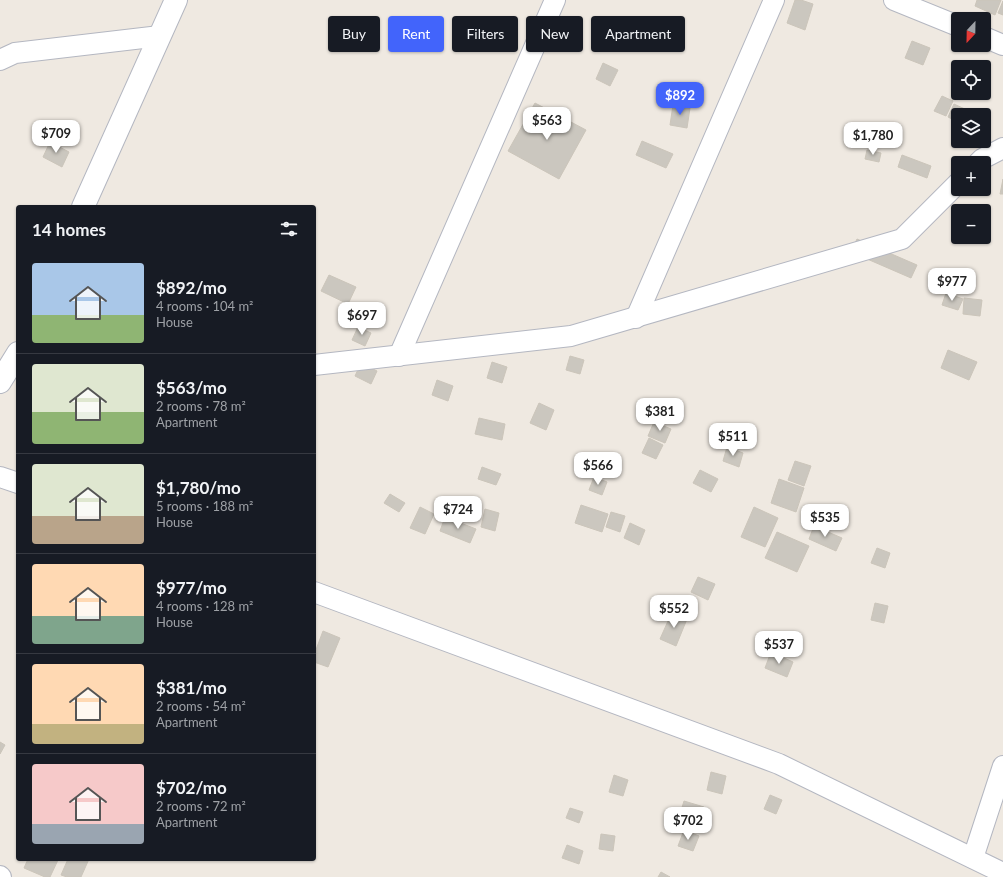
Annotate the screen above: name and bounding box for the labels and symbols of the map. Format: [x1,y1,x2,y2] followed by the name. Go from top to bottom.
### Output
[951,12,991,52] north arrow
[656,82,704,116] pin: $892
[523,107,571,141] pin: $563
[32,120,80,154] pin: $709
[840,122,906,156] pin: $1,780
[928,268,976,302] pin: $977
[338,302,386,336] pin: $697
[636,398,684,432] pin: $381
[709,423,757,457] pin: $511
[574,452,622,486] pin: $566
[434,496,482,530] pin: $724
[801,504,849,538] pin: $535
[650,595,698,629] pin: $552
[755,631,803,665] pin: $537
[664,807,712,841] pin: $702

